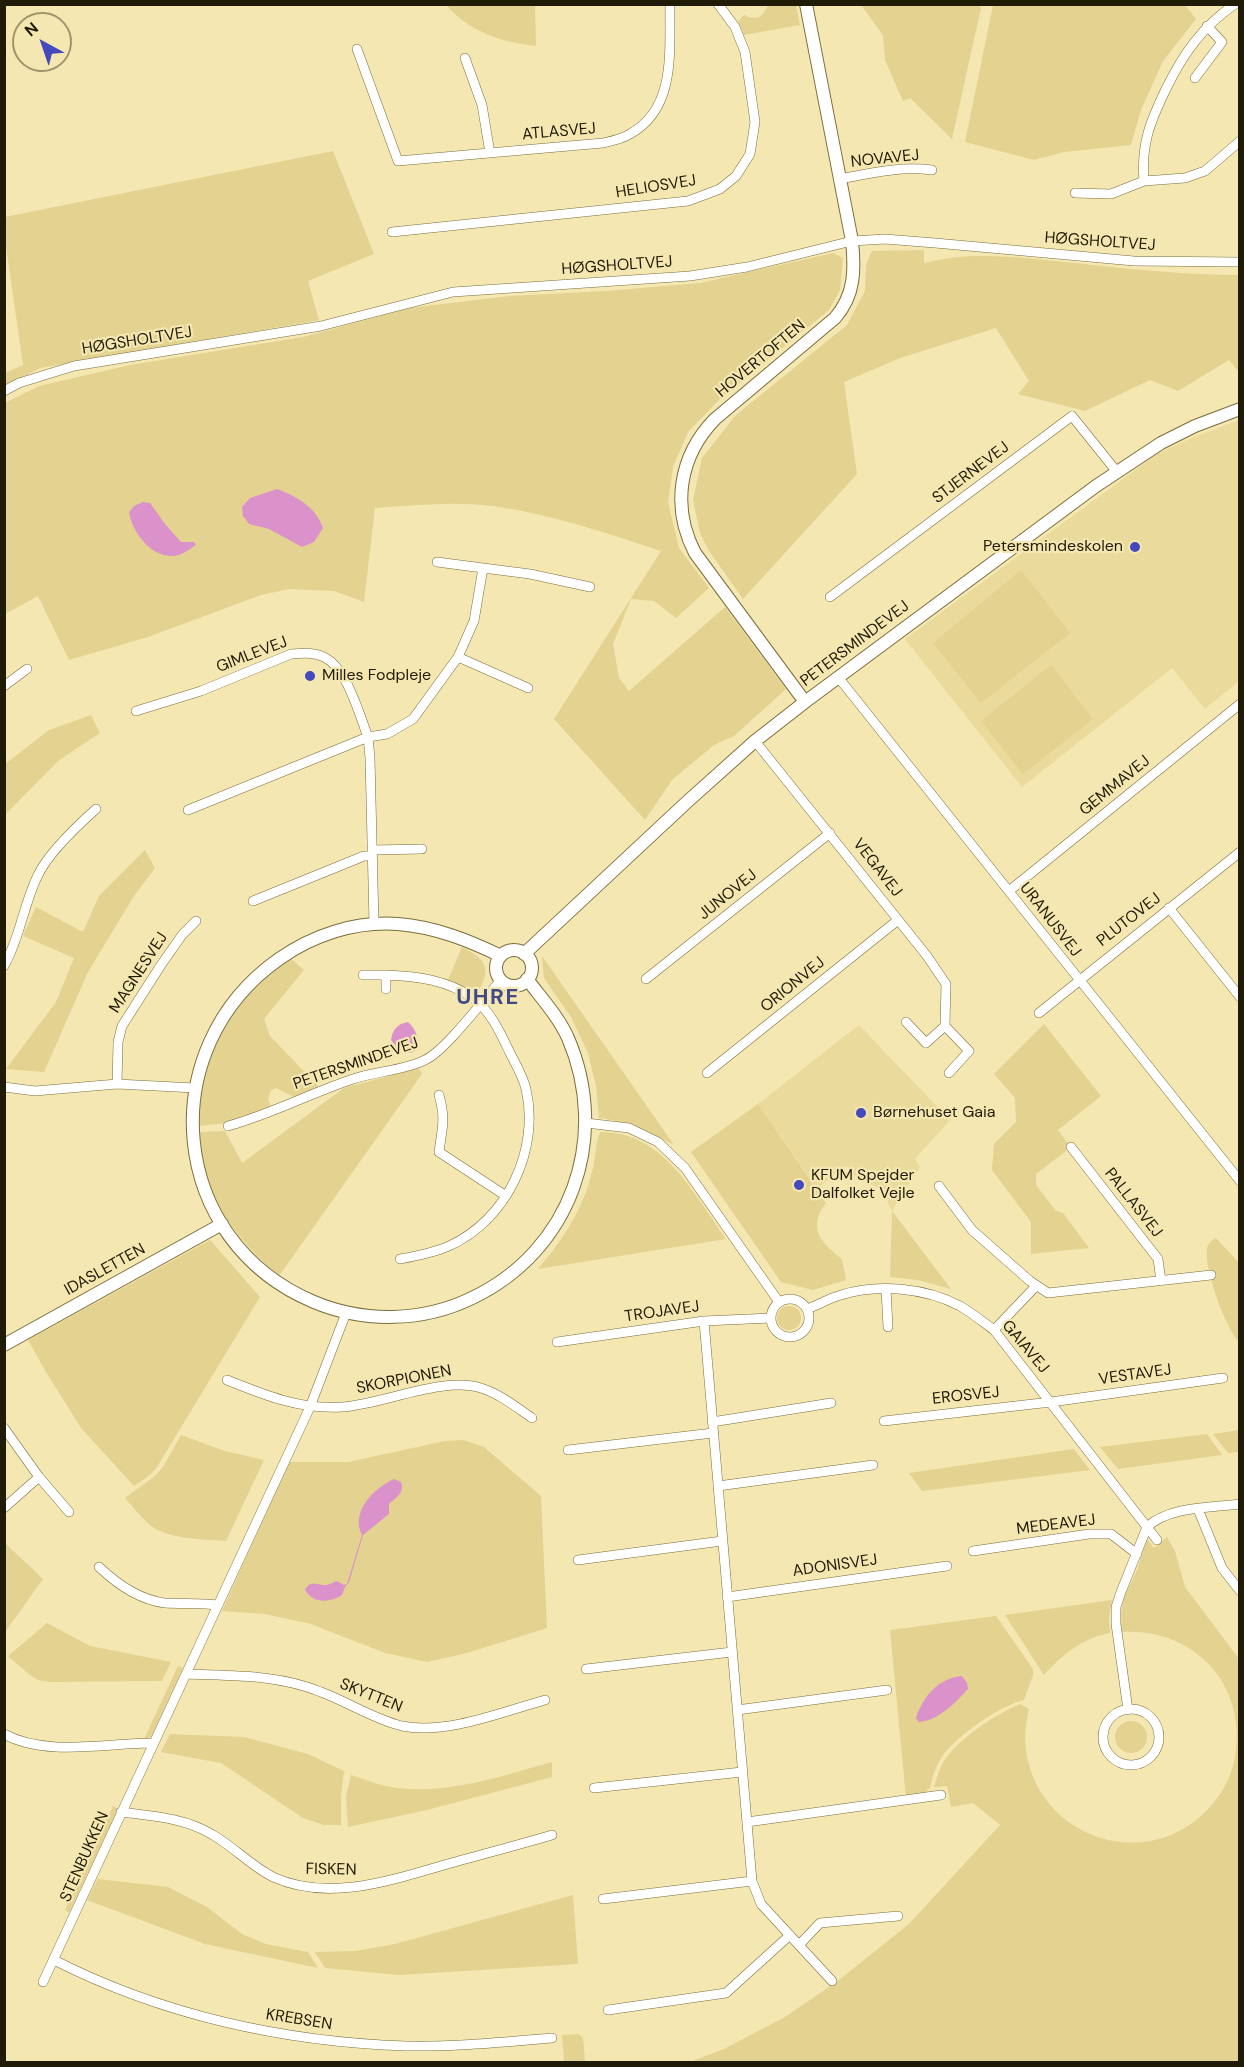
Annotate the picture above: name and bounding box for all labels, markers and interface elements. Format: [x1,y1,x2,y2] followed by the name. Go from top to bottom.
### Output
[12,12,72,72] north arrow
[20,18,43,41] text: N
[521,119,597,145] street label: ATLASVEJ
[850,146,920,172] street label: NOVAVEJ
[614,171,698,203] street label: HELIOSVEJ
[1044,229,1156,255] street label: HØGSHOLTVEJ
[561,253,673,279] street label: HØGSHOLTVEJ
[713,316,809,402] street label: HOVERTOFTEN
[80,323,194,359] street label: HØGSHOLTVEJ
[929,438,1013,508] street label: STJERNEVEJ
[983,537,1123,557] place label: Petersmindeskolen
[1128,540,1142,554] marker: Petersmindeskolen
[797,597,913,691] street label: PETERSMINDEVEJ
[214,633,290,677] street label: GIMLEVEJ
[322,666,431,686] place label: Milles Fodpleje
[303,669,317,683] marker: Milles Fodpleje
[1076,752,1154,820] street label: GEMMAVEJ
[848,835,906,901] street label: VEGAVEJ
[695,866,761,924] street label: JUNOVEJ
[1015,879,1085,961] street label: URANUSVEJ
[1093,889,1165,951] street label: PLUTOVEJ
[106,929,172,1017] street label: MAGNESVEJ
[757,953,829,1017] street label: ORIONVEJ
[456,985,520,1011] district label: UHRE
[291,1034,421,1094] street label: PETERSMINDEVEJ
[873,1103,996,1123] place label: Børnehuset Gaia
[854,1106,868,1120] marker: Børnehuset Gaia
[1100,1165,1166,1241] street label: PALLASVEJ
[811,1166,915,1204] place label: KFUM Spejder Dalfolket Vejle
[792,1178,806,1192] marker: KFUM Spejder Dalfolket Vejle
[61,1240,149,1300] street label: IDASLETTEN
[623,1297,701,1327] street label: TROJAVEJ
[997,1317,1053,1377] street label: GAIAVEJ
[1097,1360,1173,1390] street label: VESTAVEJ
[355,1361,453,1399] street label: SKORPIONEN
[931,1383,1001,1409] street label: EROSVEJ
[1015,1511,1097,1539] street label: MEDEAVEJ
[791,1551,879,1581] street label: ADONISVEJ
[337,1675,405,1717] street label: SKYTTEN
[57,1809,113,1905] street label: STENBUKKEN
[305,1860,357,1880] street label: FISKEN
[264,2005,334,2035] street label: KREBSEN

